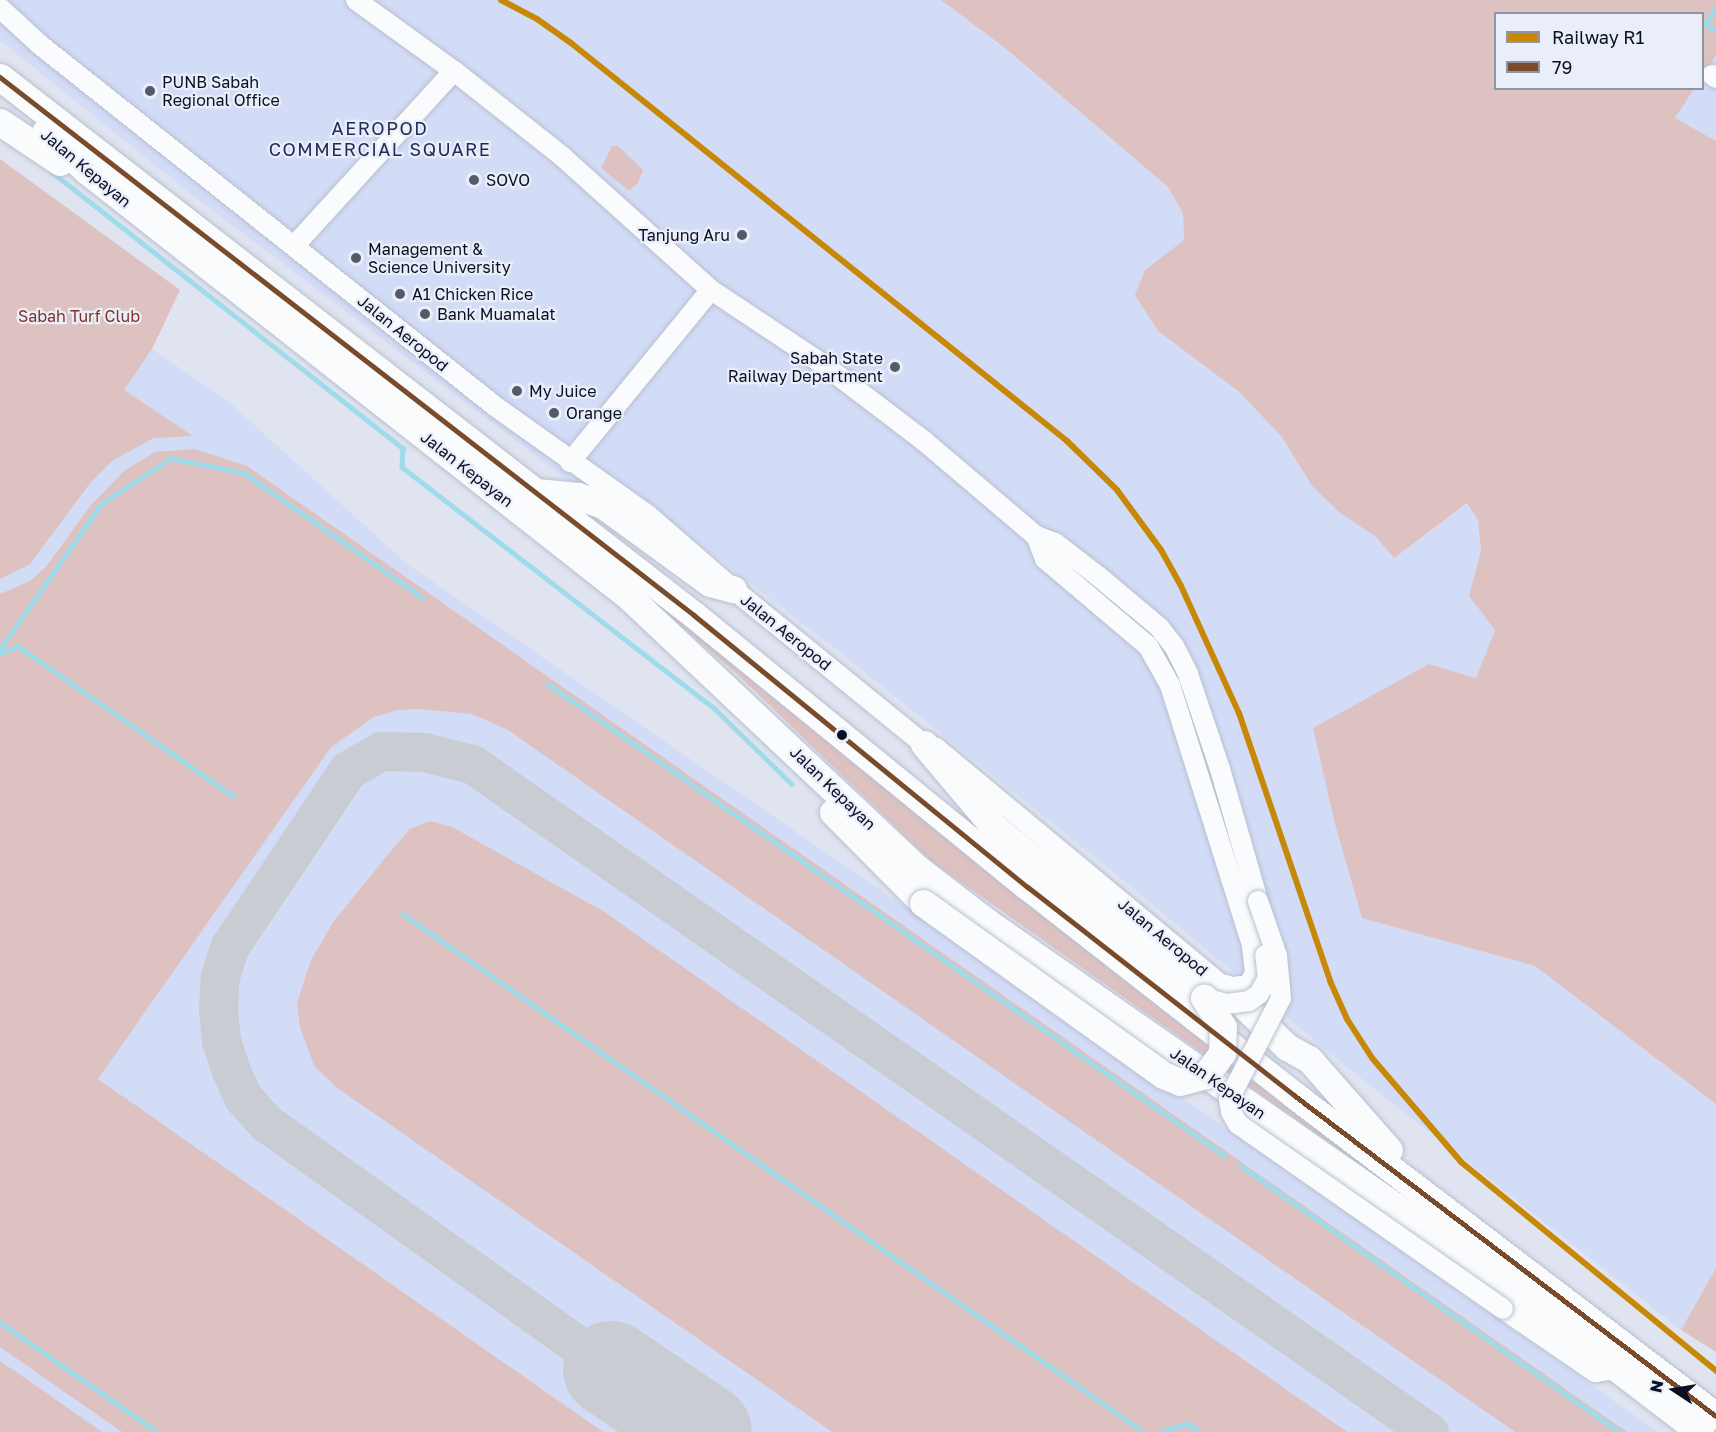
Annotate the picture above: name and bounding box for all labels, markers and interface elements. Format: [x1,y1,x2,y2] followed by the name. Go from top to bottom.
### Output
[1494,12,1704,90] legend
[1552,26,1644,48] text: Railway R1
[1552,56,1572,78] text: 79
[162,72,280,110] place label: PUNB Sabah Regional Office
[143,84,157,98] marker: PUNB Sabah Regional Office
[269,118,491,160] district label: AEROPOD COMMERCIAL SQUARE
[37,125,135,211] street label: Jalan Kepayan
[486,170,530,190] place label: SOVO
[467,173,481,187] marker: SOVO
[638,225,730,245] place label: Tanjung Aru
[735,228,749,242] marker: Tanjung Aru
[368,239,511,277] place label: Management & Science University
[349,251,363,265] marker: Management & Science University
[412,284,533,304] place label: A1 Chicken Rice
[393,287,407,301] marker: A1 Chicken Rice
[354,291,452,375] street label: Jalan Aeropod
[437,304,556,324] place label: Bank Muamalat
[18,306,140,326] park label: Sabah Turf Club
[418,307,432,321] marker: Bank Muamalat
[728,348,883,386] place label: Sabah State Railway Department
[888,360,902,374] marker: Sabah State Railway Department
[529,381,597,401] place label: My Juice
[510,384,524,398] marker: My Juice
[566,403,622,423] place label: Orange
[547,406,561,420] marker: Orange
[417,427,517,511] street label: Jalan Kepayan
[737,590,835,674] street label: Jalan Aeropod
[836,729,848,741] unlabelled marker
[786,742,880,834] street label: Jalan Kepayan
[1114,894,1212,980] street label: Jalan Aeropod
[1167,1043,1269,1123] street label: Jalan Kepayan
[1644,1360,1704,1420] north arrow
[1645,1378,1667,1394] text: N

